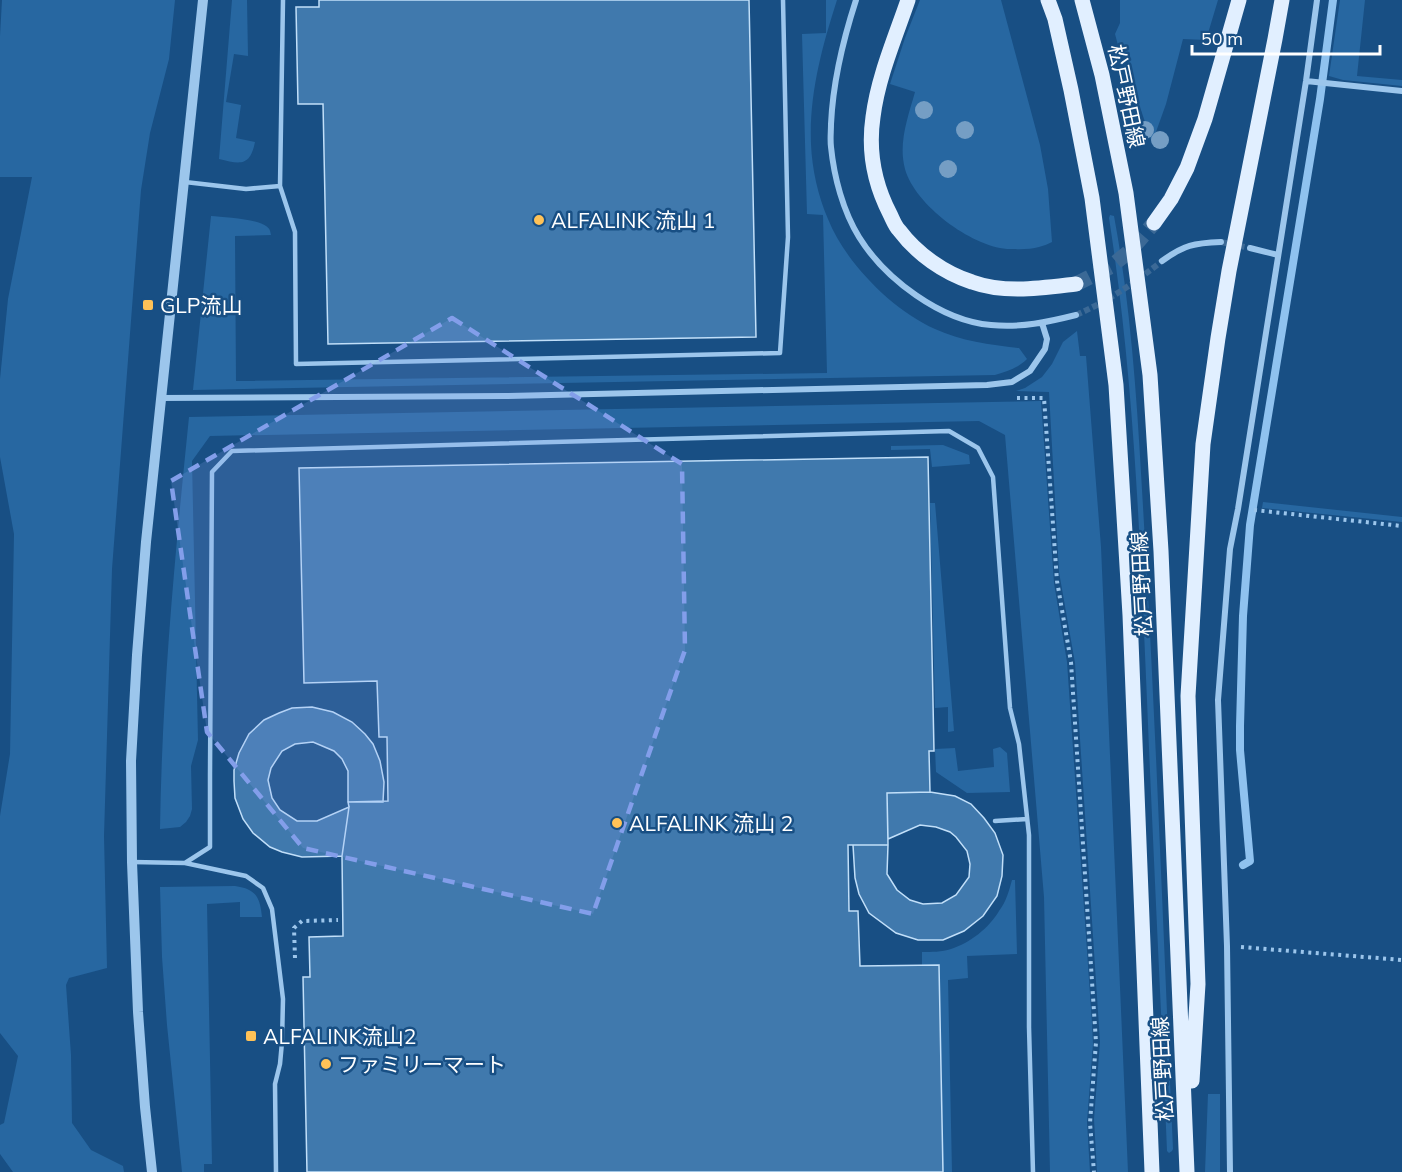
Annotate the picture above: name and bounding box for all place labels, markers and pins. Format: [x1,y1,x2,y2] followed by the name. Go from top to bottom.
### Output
[551,207,715,233] place label: ALFALINK 流山 1
[532,213,546,227] marker: ALFALINK 流山 1
[160,292,242,318] place label: GLP流山
[141,298,155,312] marker: GLP流山
[629,810,793,836] place label: ALFALINK 流山 2
[610,816,624,830] marker: ALFALINK 流山 2
[263,1023,416,1049] place label: ALFALINK流山2
[244,1029,258,1043] marker: ALFALINK流山2
[338,1051,506,1077] place label: ファミリーマート
[319,1057,333,1071] marker: ファミリーマート

